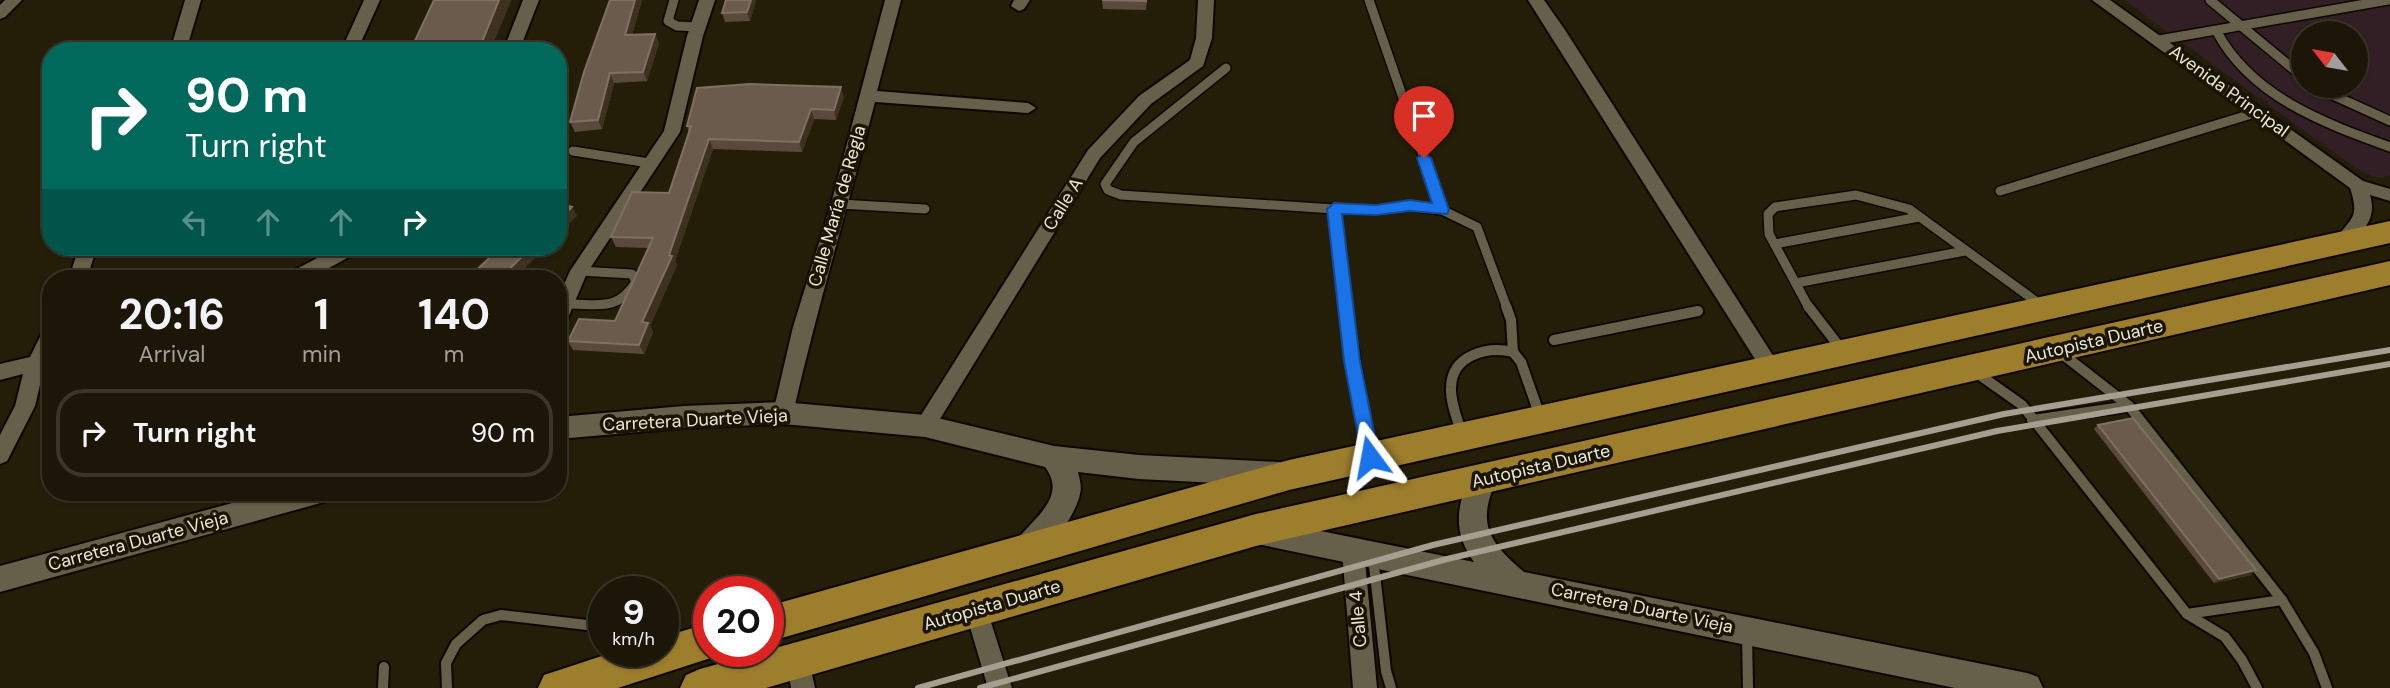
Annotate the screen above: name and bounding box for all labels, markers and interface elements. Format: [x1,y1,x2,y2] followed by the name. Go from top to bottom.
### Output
[2291,21,2368,98] north arrow
[2291,21,2368,98] map controls
[2164,39,2294,143] street label: Avenida Principal
[185,63,308,127] text: 90 m
[70,70,161,161] icon: right
[1394,86,1454,158] pin
[1405,97,1443,135] icon: arrive
[803,123,871,289] street label: Calle María de Regla
[185,125,327,167] text: Turn right
[1038,173,1088,235] street label: Calle A
[176,203,214,241] icon: left
[249,203,287,241] icon: ahead
[322,203,360,241] icon: ahead
[395,203,433,241] icon: right
[119,287,225,342] text: 20:16
[314,287,329,342] text: 1
[418,287,490,342] text: 140
[2022,313,2166,369] street label: Autopista Duarte
[138,339,205,369] text: Arrival
[302,339,341,369] text: min
[444,339,464,369] text: m
[602,403,788,437] street label: Carretera Duarte Vieja
[74,414,112,452] icon: right
[133,416,257,450] text: Turn right
[471,416,535,450] text: 90 m
[1333,420,1407,494] position arrow
[1469,438,1613,494] street label: Autopista Duarte
[45,505,231,577] street label: Carretera Duarte Vieja
[921,574,1063,636] street label: Autopista Duarte
[693,576,784,667] speed limit sign: 20
[1549,577,1735,639] street label: Carretera Duarte Vieja
[622,589,645,635] text: 9
[1344,590,1372,648] street label: Calle 4
[612,627,655,651] text: km/h

